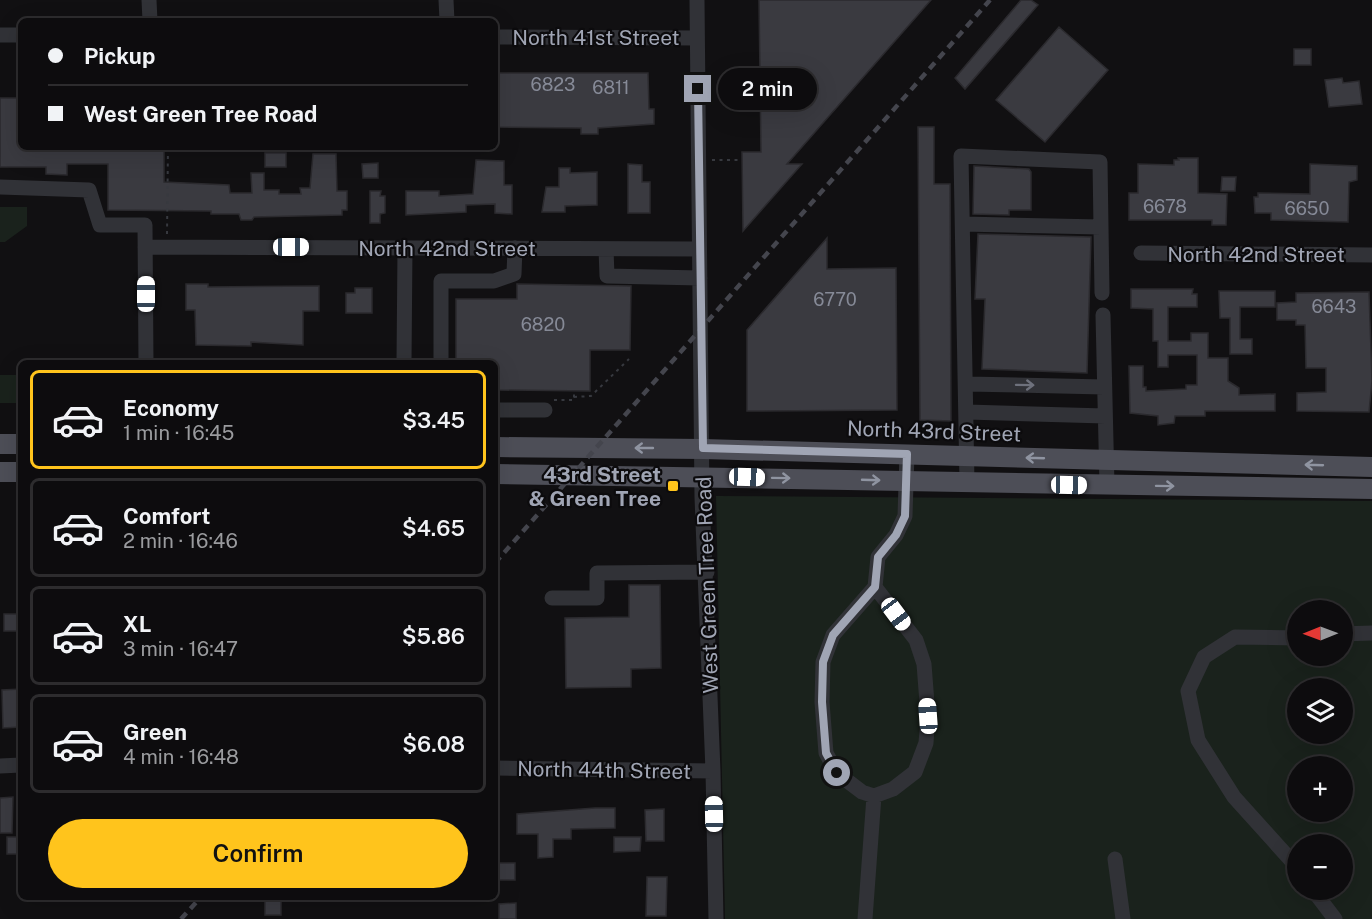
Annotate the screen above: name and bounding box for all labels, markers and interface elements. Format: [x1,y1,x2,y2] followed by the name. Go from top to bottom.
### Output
[512,25,680,50] street label: North 41st Street
[84,43,155,69] text: Pickup
[719,68,818,110] callout: 2 min
[531,74,575,95] house number: 6823
[684,75,711,102] route end
[592,77,630,98] house number: 6811
[742,77,793,101] text: 2 min
[84,101,317,127] text: West Green Tree Road
[1143,196,1187,217] house number: 6678
[1285,198,1329,219] house number: 6650
[358,236,536,261] street label: North 42nd Street
[273,238,309,256] car
[1167,242,1345,267] street label: North 42nd Street
[137,276,155,312] car
[813,289,857,310] house number: 6770
[1312,296,1356,317] house number: 6643
[521,314,565,335] house number: 6820
[1015,379,1035,391] one-way arrow
[51,393,105,447] icon: car
[123,395,219,421] text: Economy
[402,407,465,433] text: $3.45
[846,415,1022,447] street label: North 43rd Street
[123,421,234,445] text: 1 min · 16:45
[635,442,655,454] one-way arrow
[1025,452,1045,463] one-way arrow
[1304,460,1324,471] one-way arrow
[528,462,661,511] place label: 43rd Street & Green Tree
[729,467,765,487] car
[771,472,791,483] one-way arrow
[860,474,880,486] one-way arrow
[691,476,723,694] street label: West Green Tree Road
[1051,476,1087,494] car
[666,479,680,493] marker: 43rd Street & Green Tree
[1155,481,1175,492] one-way arrow
[51,501,105,555] icon: car
[123,503,210,529] text: Comfort
[402,515,465,541] text: $4.65
[123,529,238,553] text: 2 min · 16:46
[878,594,914,634] car
[1287,600,1353,666] north arrow
[1287,600,1353,900] map controls
[51,609,105,663] icon: car
[123,611,151,637] text: XL
[402,623,465,649] text: $5.86
[123,637,238,661] text: 3 min · 16:47
[1287,678,1353,744] button: layers
[918,697,938,735] car
[51,717,105,771] icon: car
[123,719,187,745] text: Green
[402,731,465,757] text: $6.08
[123,745,239,769] text: 4 min · 16:48
[517,756,691,784] street label: North 44th Street
[1287,756,1353,822] button: +
[823,759,850,786] route start
[705,796,723,832] car
[48,819,468,888] button: Confirm
[1287,834,1353,900] button: −

